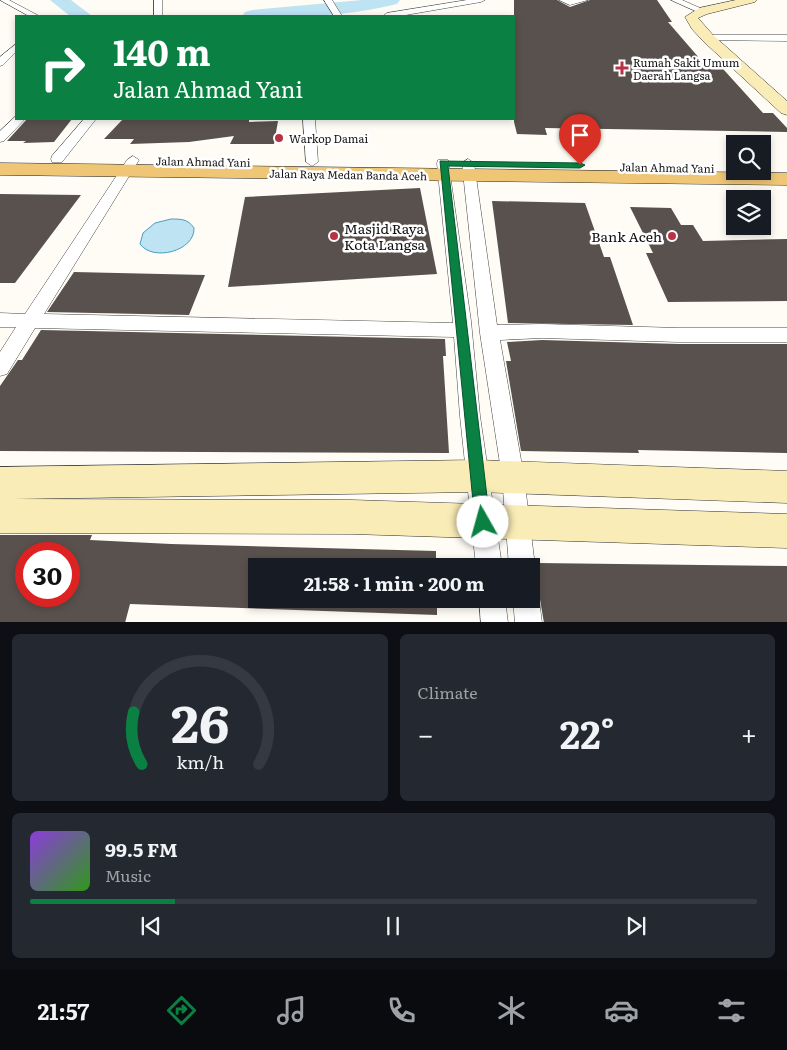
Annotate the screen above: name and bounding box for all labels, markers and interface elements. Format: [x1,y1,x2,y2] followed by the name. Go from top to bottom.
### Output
[113,25,211,77] text: 140 m
[30,35,95,100] icon: right
[633,54,740,83] place label: Rumah Sakit Umum Daerah Langsa
[615,61,629,75] marker: Rumah Sakit Umum Daerah Langsa
[113,72,303,105] text: Jalan Ahmad Yani
[559,114,601,165] pin
[566,121,594,149] icon: arrive
[289,130,368,146] place label: Warkop Damai
[273,132,285,144] marker: Warkop Damai
[726,135,771,235] map controls
[726,135,771,180] button: search
[155,152,251,170] street label: Jalan Ahmad Yani
[619,158,715,176] street label: Jalan Ahmad Yani
[269,165,427,183] street label: Jalan Raya Medan Banda Aceh
[726,190,771,235] button: layers
[344,218,426,254] place label: Masjid Raya Kota Langsa
[591,226,662,246] place label: Bank Aceh
[328,230,340,242] marker: Masjid Raya Kota Langsa
[666,230,678,242] marker: Bank Aceh
[456,495,508,547] position arrow
[15,542,80,607] speed limit sign: 30
[304,569,484,597] text: 21:58 · 1 min · 200 m
[418,680,478,704] text: Climate
[171,682,229,759] text: 26
[560,704,615,761] text: 22°
[418,712,434,754] text: −
[741,712,757,754] text: +
[176,748,224,775] text: km/h
[105,835,178,863] text: 99.5 FM
[105,863,151,887] text: Music
[137,912,165,940] icon: previous
[379,912,407,940] icon: pause
[622,912,650,940] icon: next
[164,993,199,1028] icon: directions
[274,993,309,1028] icon: music
[384,993,419,1028] icon: phone
[494,993,529,1028] icon: climate
[604,993,639,1028] icon: car
[714,993,749,1028] icon: filters
[38,994,89,1027] text: 21:57

